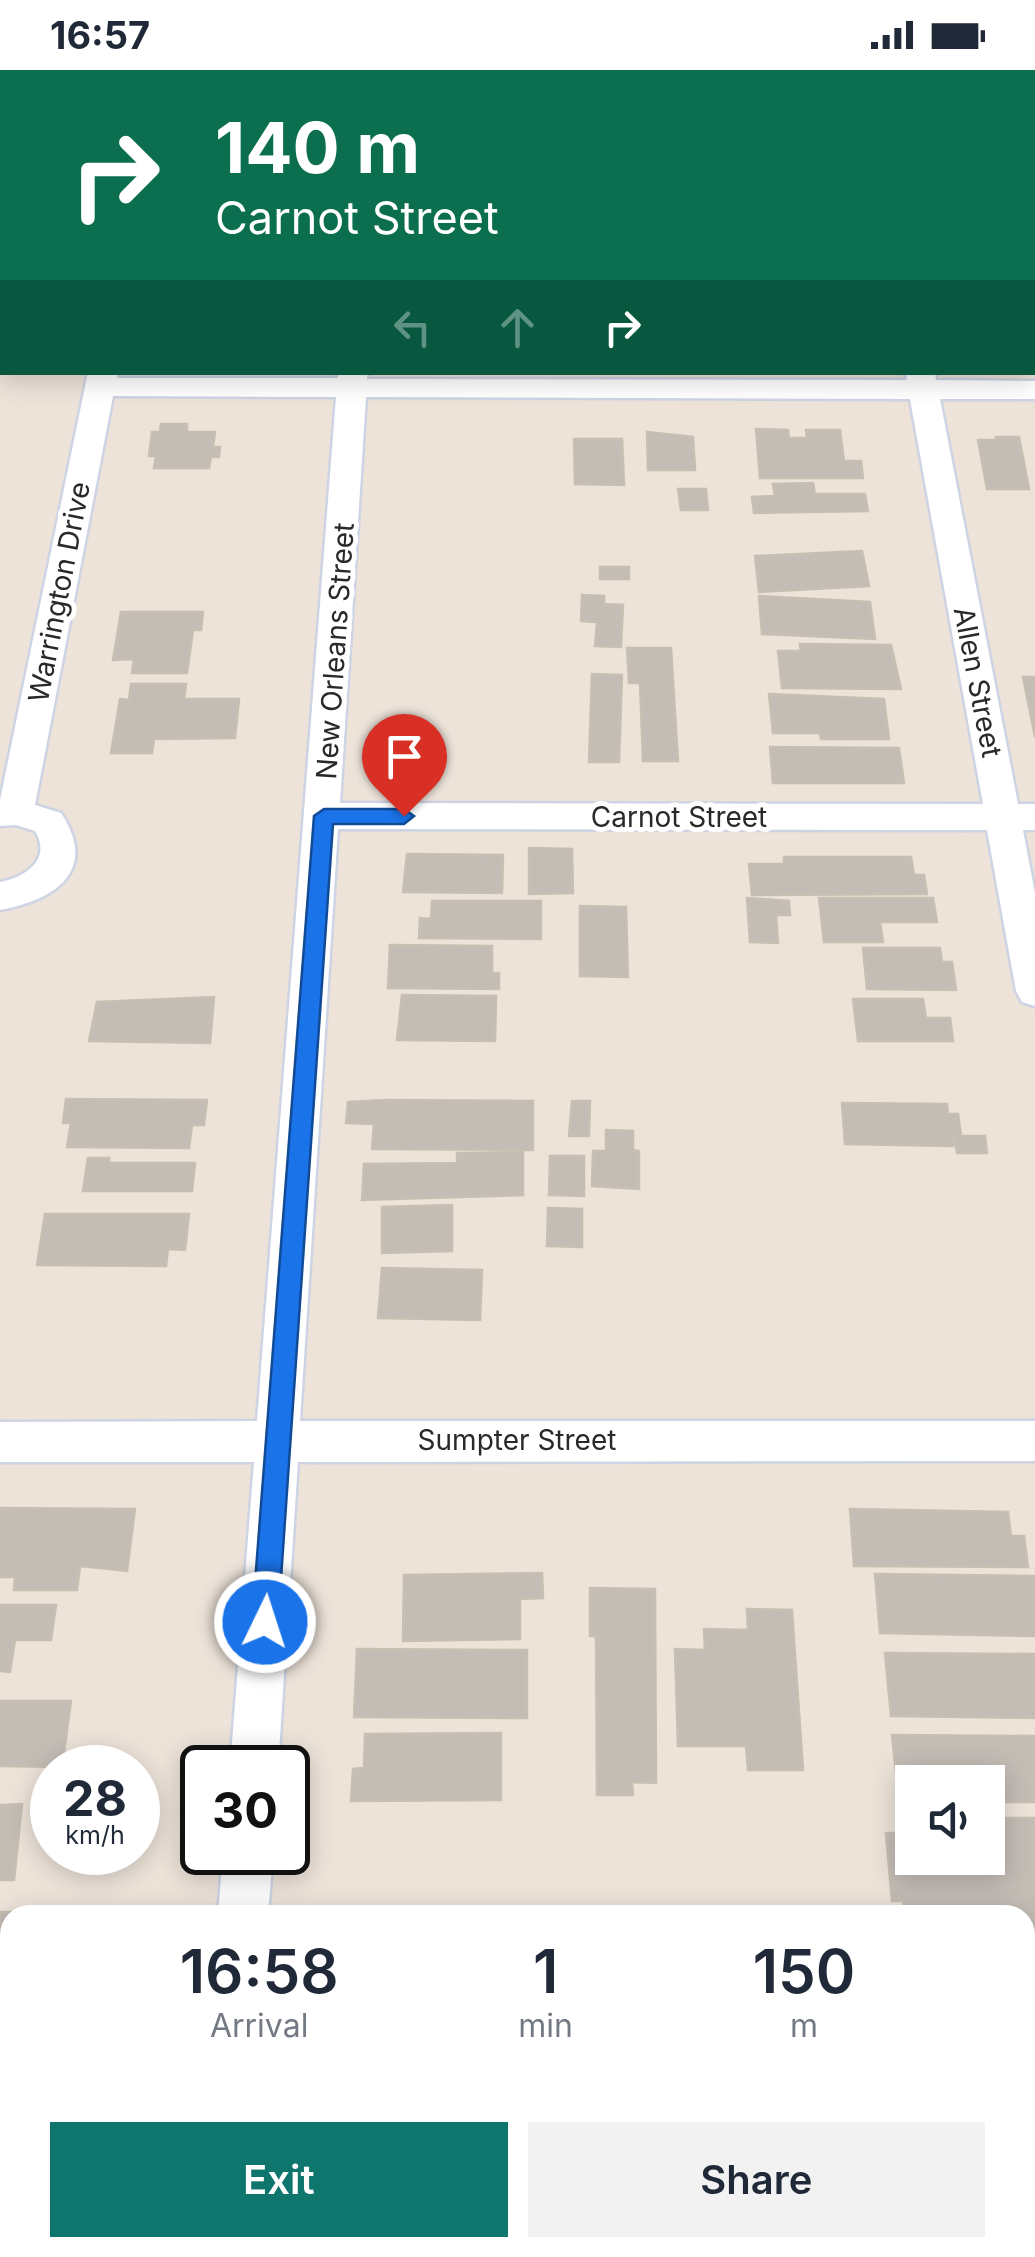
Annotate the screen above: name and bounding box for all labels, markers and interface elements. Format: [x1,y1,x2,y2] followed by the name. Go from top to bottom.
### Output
[50,12,150,58] text: 16:57
[215,105,420,190] text: 140 m
[50,110,180,240] icon: right
[215,190,499,245] text: Carnot Street
[385,300,440,355] icon: left
[490,300,545,355] icon: ahead
[595,300,650,355] icon: right
[21,479,97,705] street label: Warrington Drive
[309,521,361,781] street label: New Orleans Street
[947,604,1009,760] street label: Allen Street
[362,714,447,817] pin
[377,729,432,784] icon: arrive
[591,800,767,834] street label: Carnot Street
[418,1423,616,1457] street label: Sumpter Street
[213,1570,317,1674] position arrow
[180,1745,310,1875] speed limit sign: 30
[895,1765,1005,1875] map controls
[895,1765,1005,1875] button: sound
[63,1768,127,1828] text: 28
[65,1820,125,1850] text: km/h
[180,1935,339,2007] text: 16:58
[533,1935,558,2007] text: 1
[753,1935,855,2007] text: 150
[210,2006,308,2045] text: Arrival
[518,2006,573,2045] text: min
[790,2006,818,2045] text: m
[50,2122,508,2237] button: Exit
[528,2122,985,2237] button: Share

